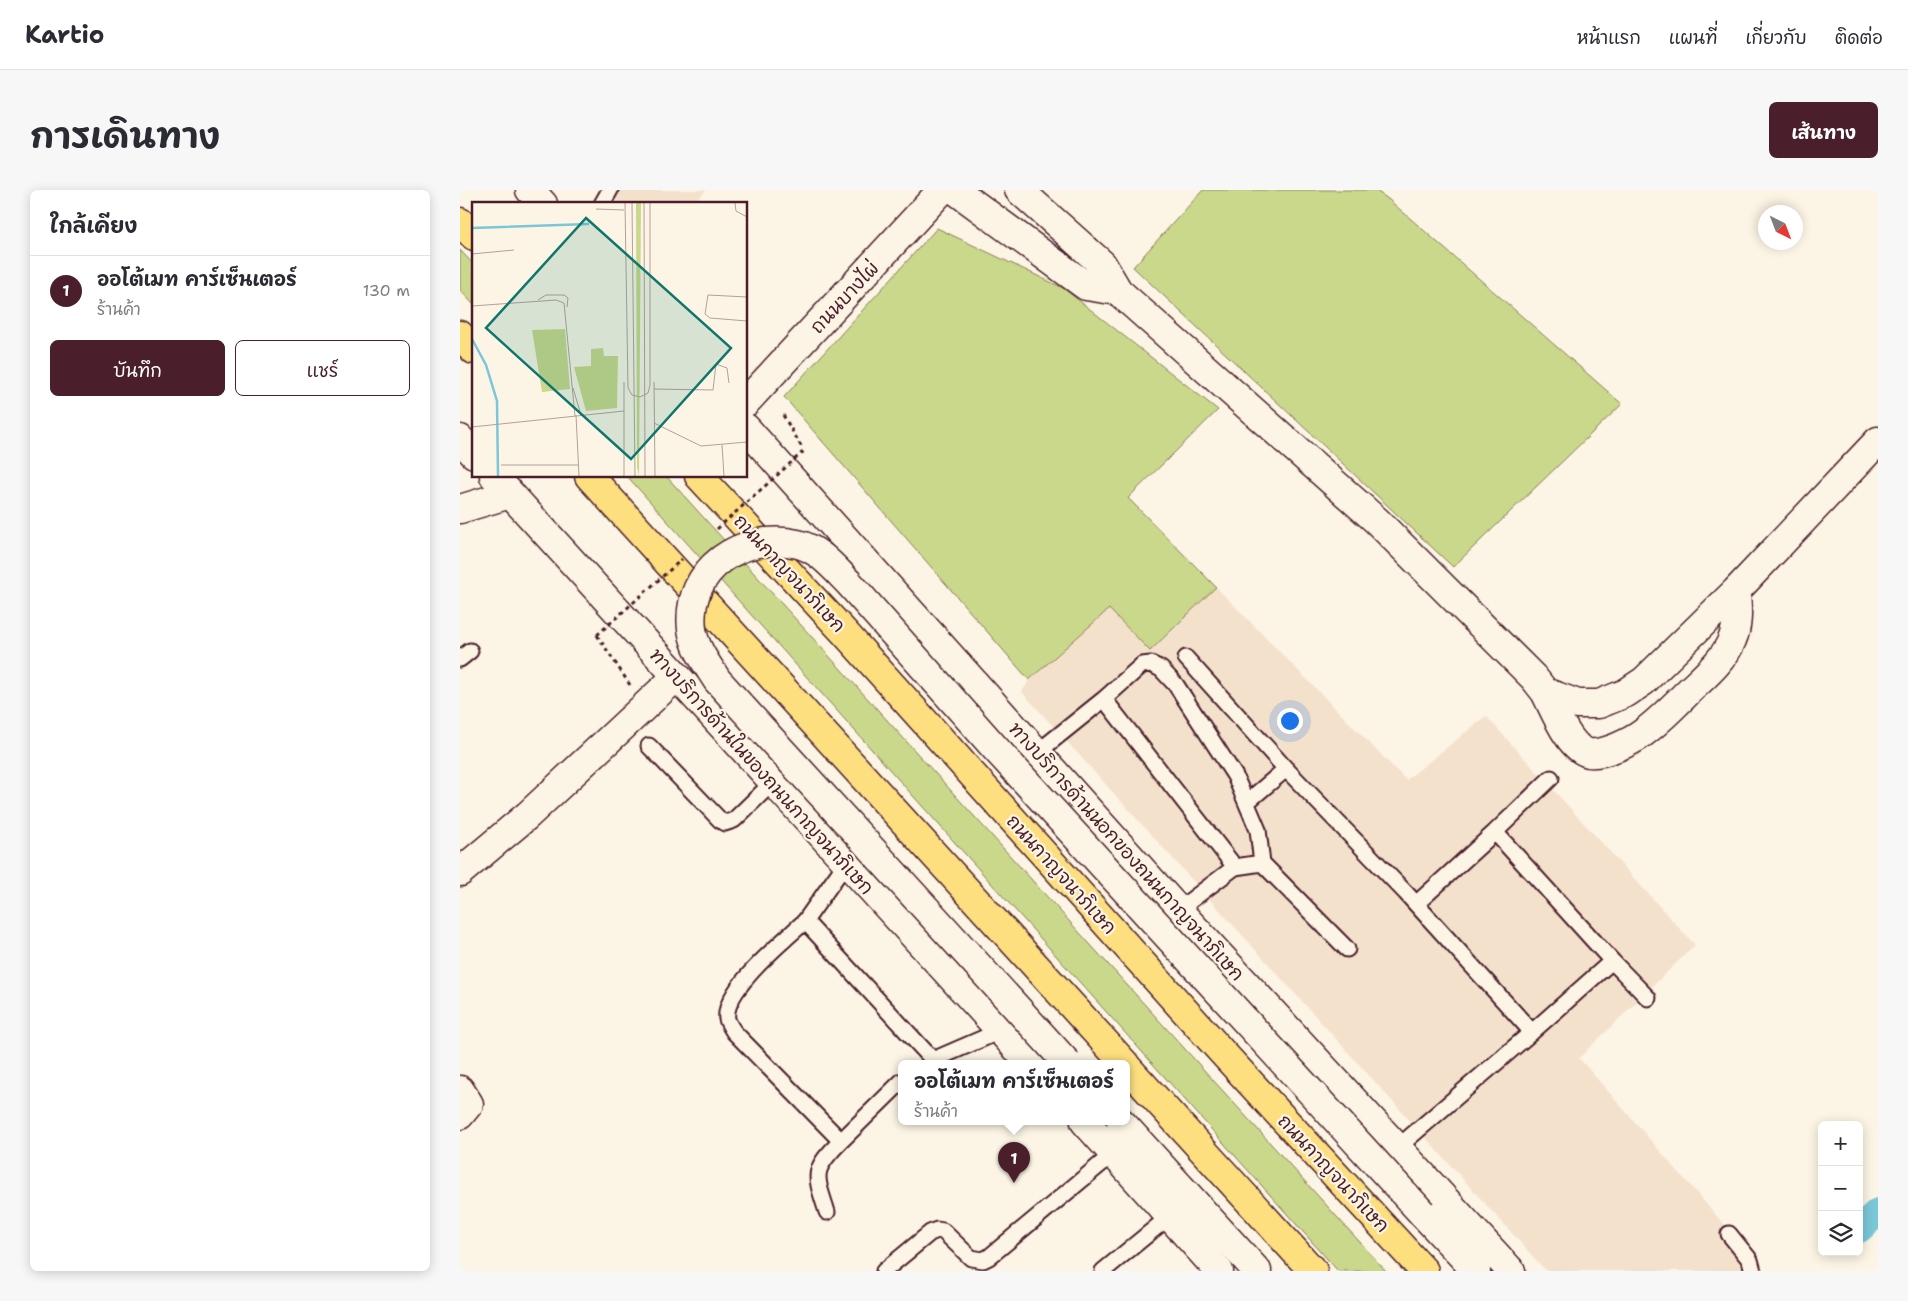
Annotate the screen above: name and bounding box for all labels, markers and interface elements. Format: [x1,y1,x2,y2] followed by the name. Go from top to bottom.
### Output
[25,19,104,51] text: Kartio
[1577,26,1641,50] text: หน้าแรก
[1669,26,1717,50] text: แผนที่
[1745,26,1807,50] text: เกี่ยวกับ
[1835,26,1883,50] text: ติดต่อ
[1769,102,1878,158] button: เส้นทาง
[30,112,220,159] text: การเดินทาง
[472,202,748,478] inset map
[1758,205,1803,250] north arrow
[50,212,137,240] text: ใกล้เคียง
[805,256,884,339] street label: ถนนบางไผ่
[97,267,297,292] text: ออโต้เมท คาร์เซ็นเตอร์
[62,280,70,301] text: 1
[363,280,410,301] text: 130 m
[97,299,141,320] text: ร้านค้า
[50,340,225,396] button: บันทึก
[235,340,410,396] button: แชร์
[728,509,851,638] street label: ถนนกาญจนาภิเษก
[644,643,879,900] street label: ทางบริการด้านในของถนนกาญจนาภิเษก
[1277,708,1303,734] your location
[1005,717,1249,985] street label: ทางบริการด้านนอกของถนนกาญจนาภิเษก
[1002,809,1122,939] street label: ถนนกาญจนาภิเษก
[898,1060,1130,1125] popup
[914,1069,1114,1094] text: ออโต้เมท คาร์เซ็นเตอร์
[914,1101,958,1122] text: ร้านค้า
[1272,1109,1395,1238] street label: ถนนกาญจนาภิเษก
[1818,1121,1863,1256] map controls
[1818,1121,1863,1166] button: +
[998,1142,1030,1183] pin: 1
[1818,1166,1863,1211] button: −
[1818,1211,1863,1256] button: layers

